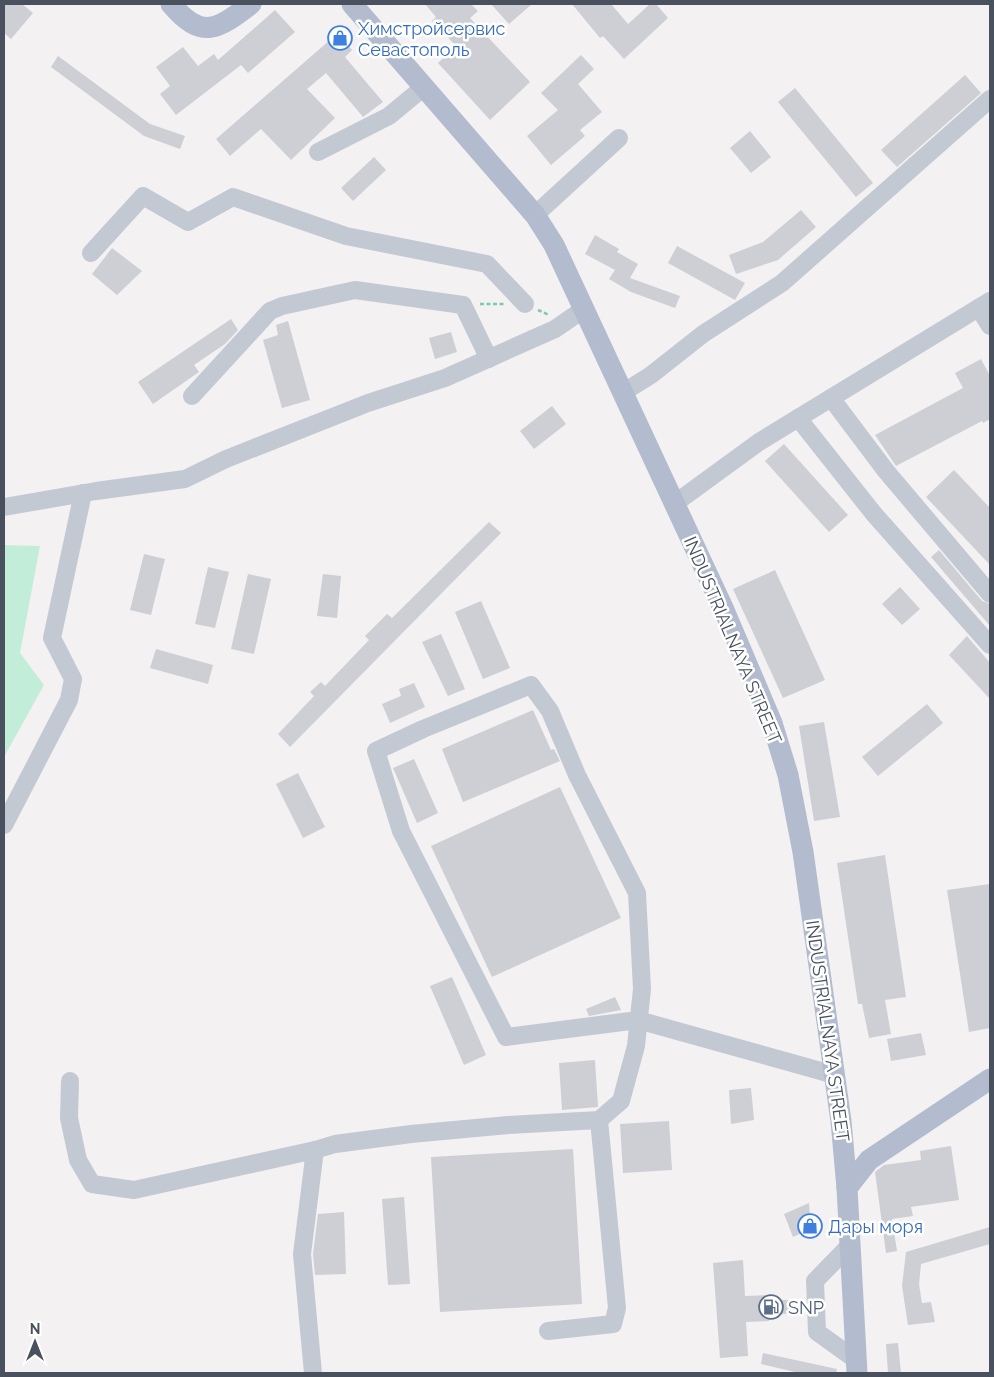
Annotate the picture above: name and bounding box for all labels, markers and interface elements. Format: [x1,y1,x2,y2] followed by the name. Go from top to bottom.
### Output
[358,18,505,60] place label: Химстройсервис Севастополь
[327,25,353,51] shop icon: Химстройсервис Севастополь
[680,533,786,747] street label: INDUSTRIALNAYA STREET
[802,919,854,1143] street label: INDUSTRIALNAYA STREET
[797,1213,823,1239] shop icon: Дары моря
[828,1216,923,1237] place label: Дары моря
[758,1294,784,1320] fuel station icon: SNP
[788,1297,824,1318] place label: SNP
[10,1317,60,1367] north arrow
[30,1321,40,1337] text: N

